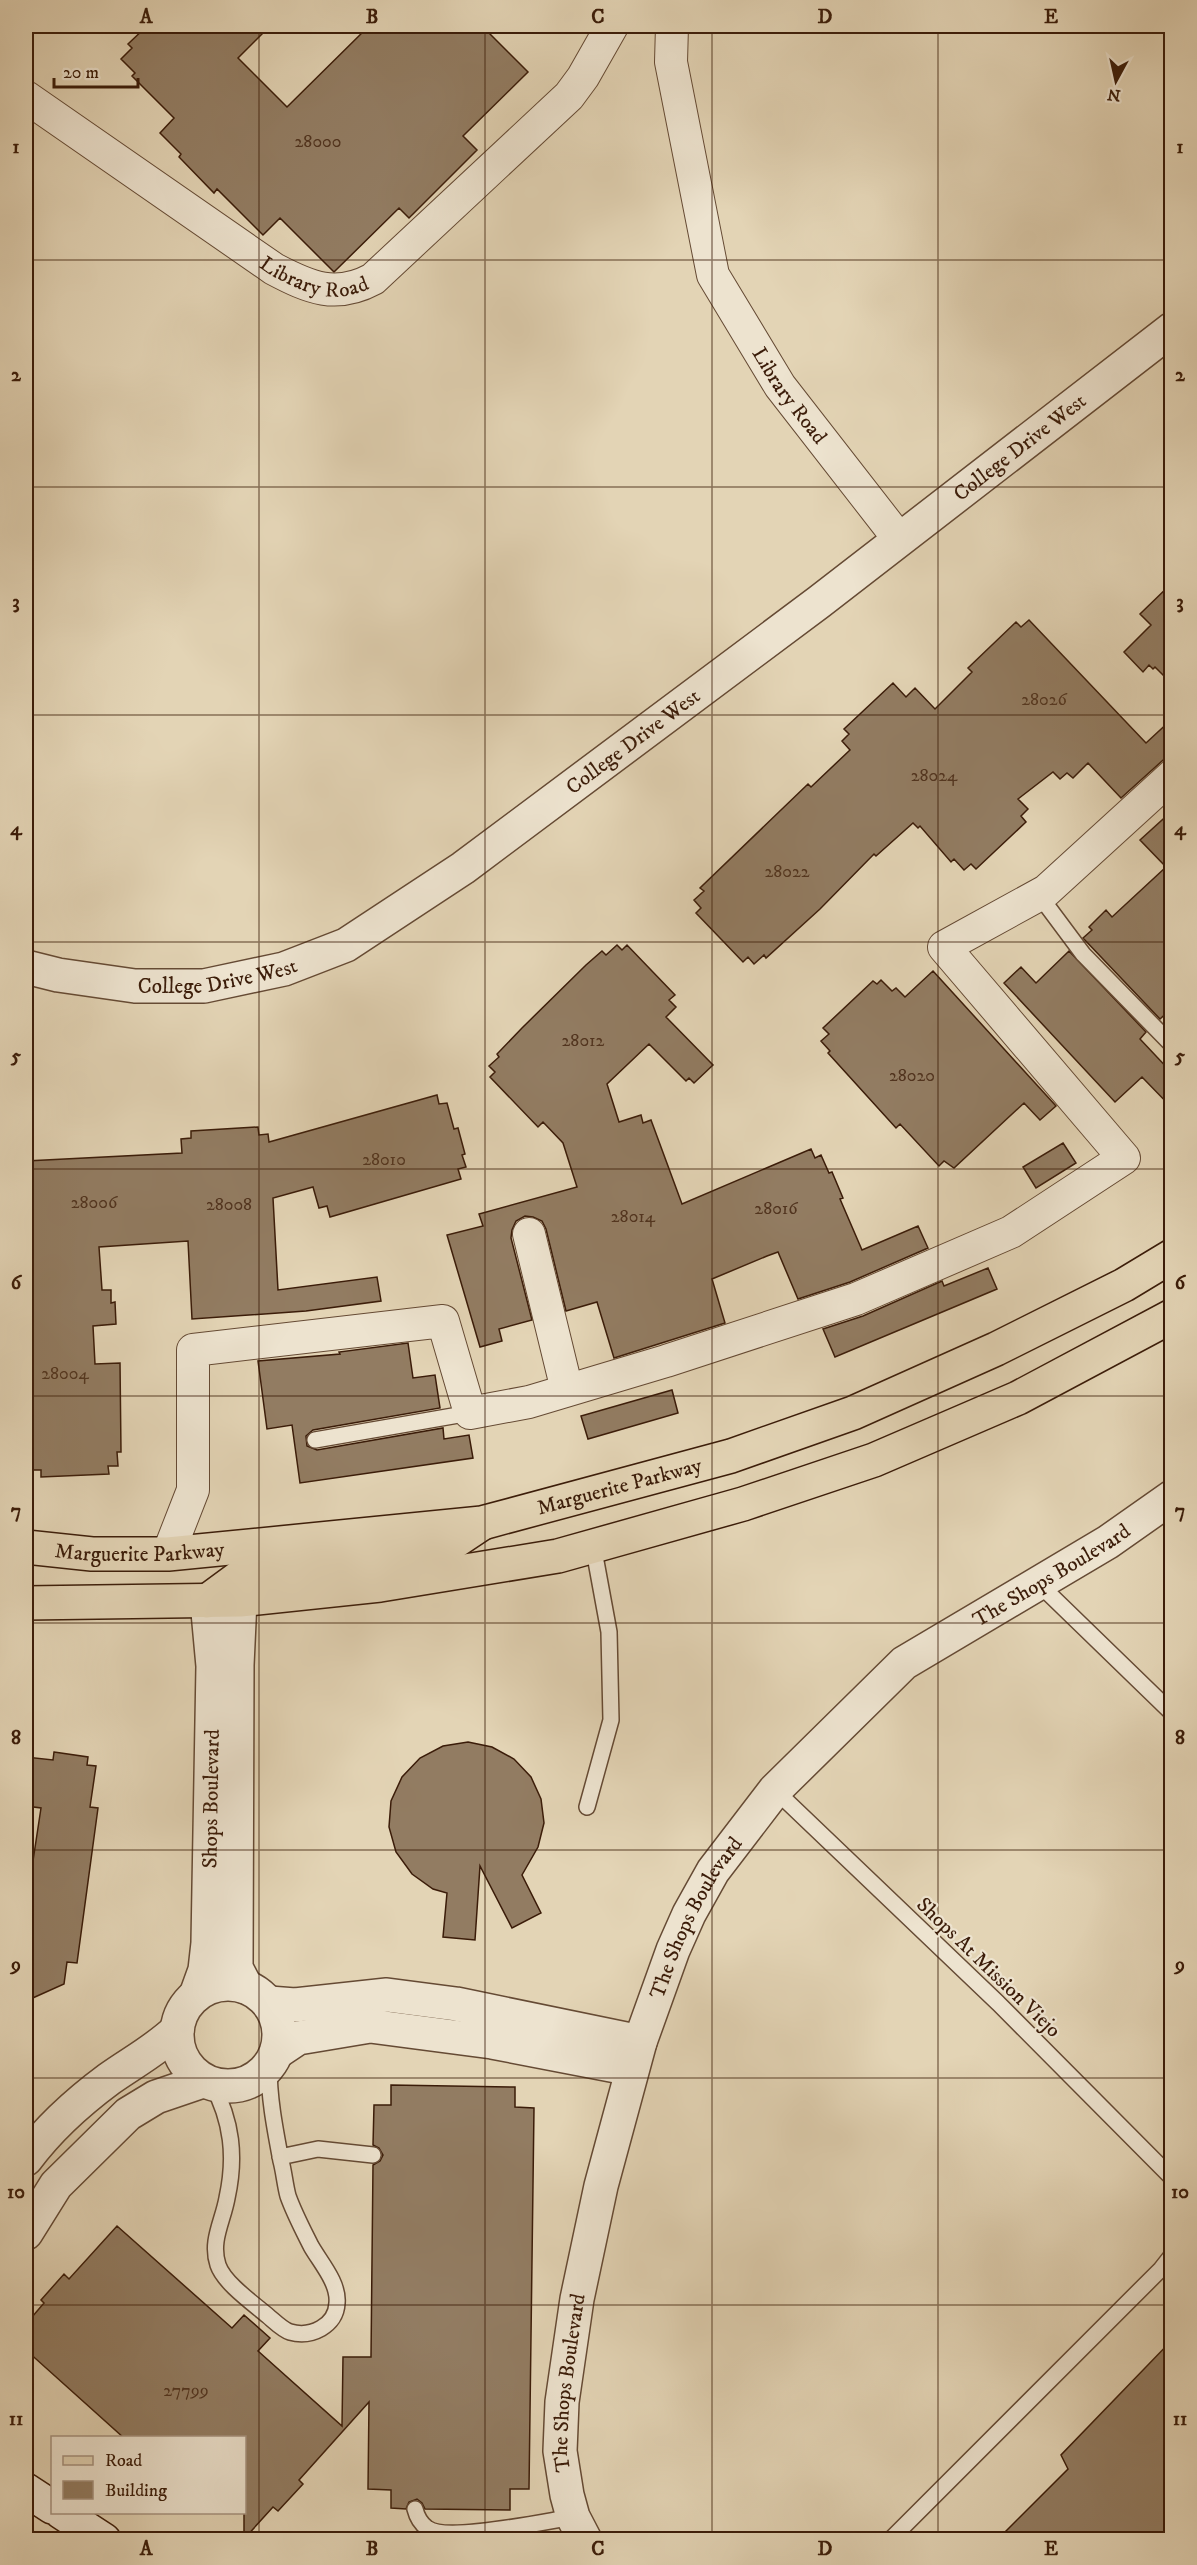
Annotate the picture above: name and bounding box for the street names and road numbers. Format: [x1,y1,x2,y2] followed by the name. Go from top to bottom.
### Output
[254,251,373,304] street label: Library Road
[746,343,833,450] street label: Library Road
[949,388,1092,507] street label: College Drive West
[561,683,706,801] street label: College Drive West
[138,953,301,1000] street label: College Drive West
[534,1452,706,1522] street label: Marguerite Parkway
[968,1518,1136,1633] street label: The Shops Boulevard
[54,1536,227,1568] street label: Marguerite Parkway
[197,1728,226,1869] street label: Shops Boulevard
[645,1831,749,2002] street label: The Shops Boulevard
[911,1892,1066,2043] street label: Shops At Mission Viejo
[548,2291,592,2474] street label: The Shops Boulevard

